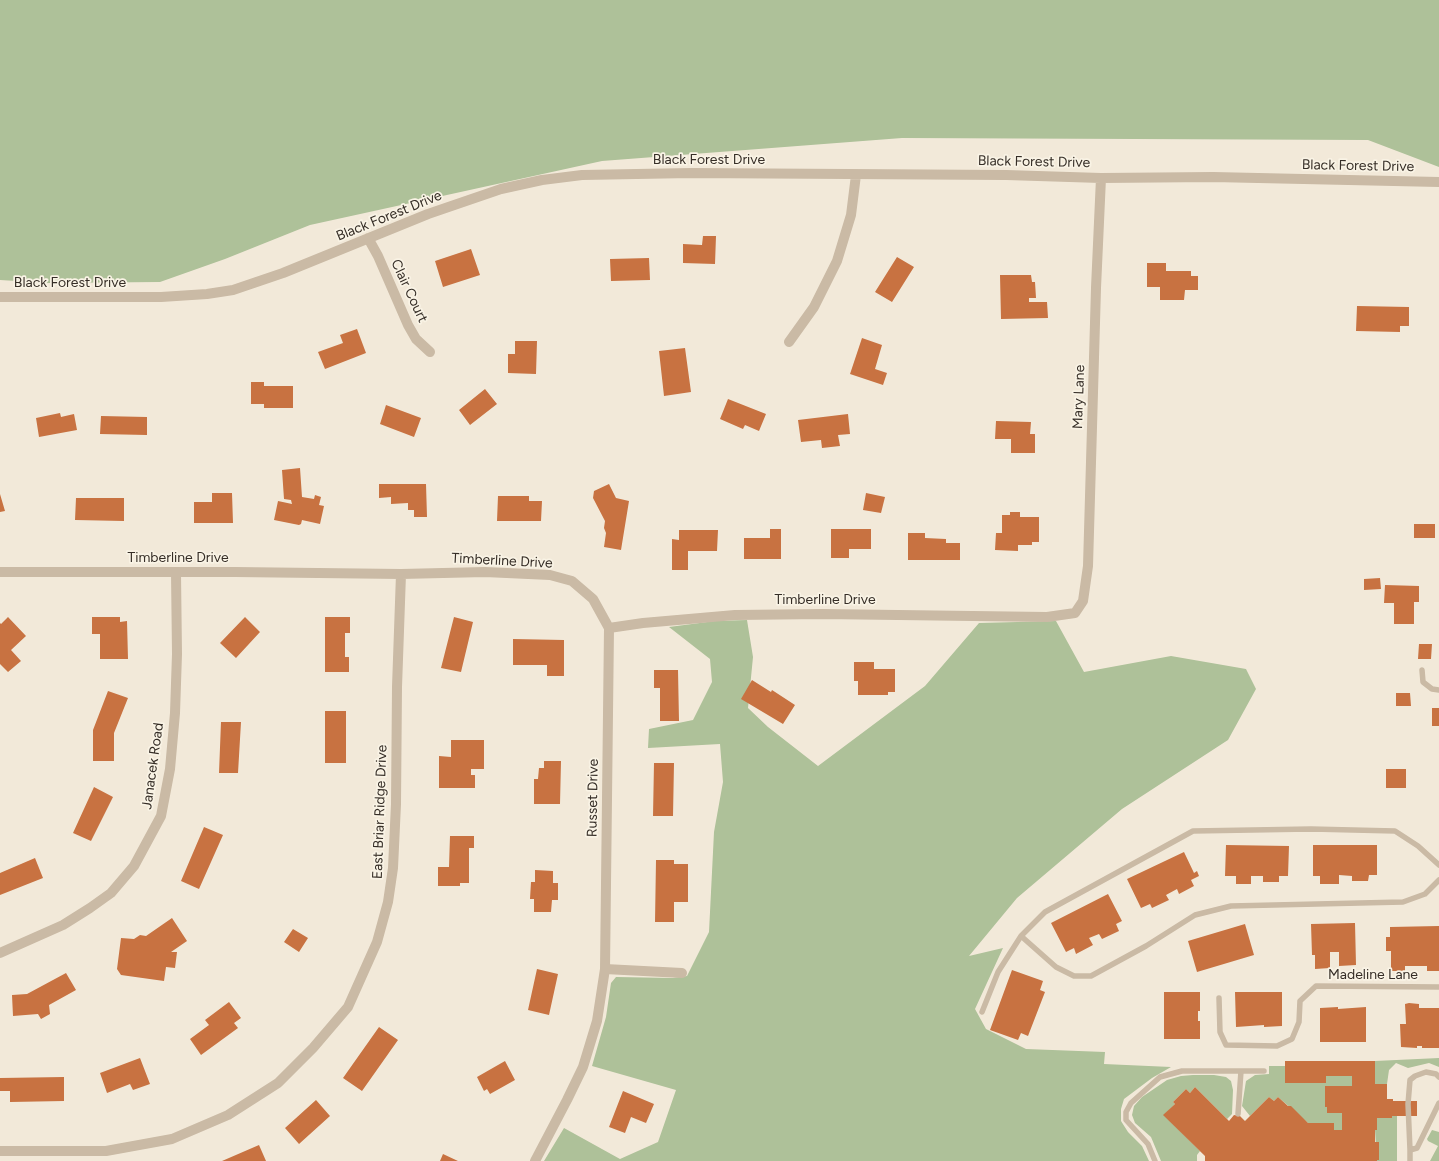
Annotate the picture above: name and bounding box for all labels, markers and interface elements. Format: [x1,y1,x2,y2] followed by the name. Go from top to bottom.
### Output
[653,152,765,168] street label: Black Forest Drive
[978,153,1090,171] street label: Black Forest Drive
[1302,157,1414,175] street label: Black Forest Drive
[334,187,444,245] street label: Black Forest Drive
[387,257,431,325] street label: Clair Court
[14,275,126,291] street label: Black Forest Drive
[1069,365,1089,429] street label: Mary Lane
[127,550,229,566] street label: Timberline Drive
[451,550,553,572] street label: Timberline Drive
[774,592,876,608] street label: Timberline Drive
[139,722,167,810] street label: Janacek Road
[369,745,391,879] street label: East Briar Ridge Drive
[584,759,602,837] street label: Russet Drive
[1328,967,1418,983] street label: Madeline Lane

